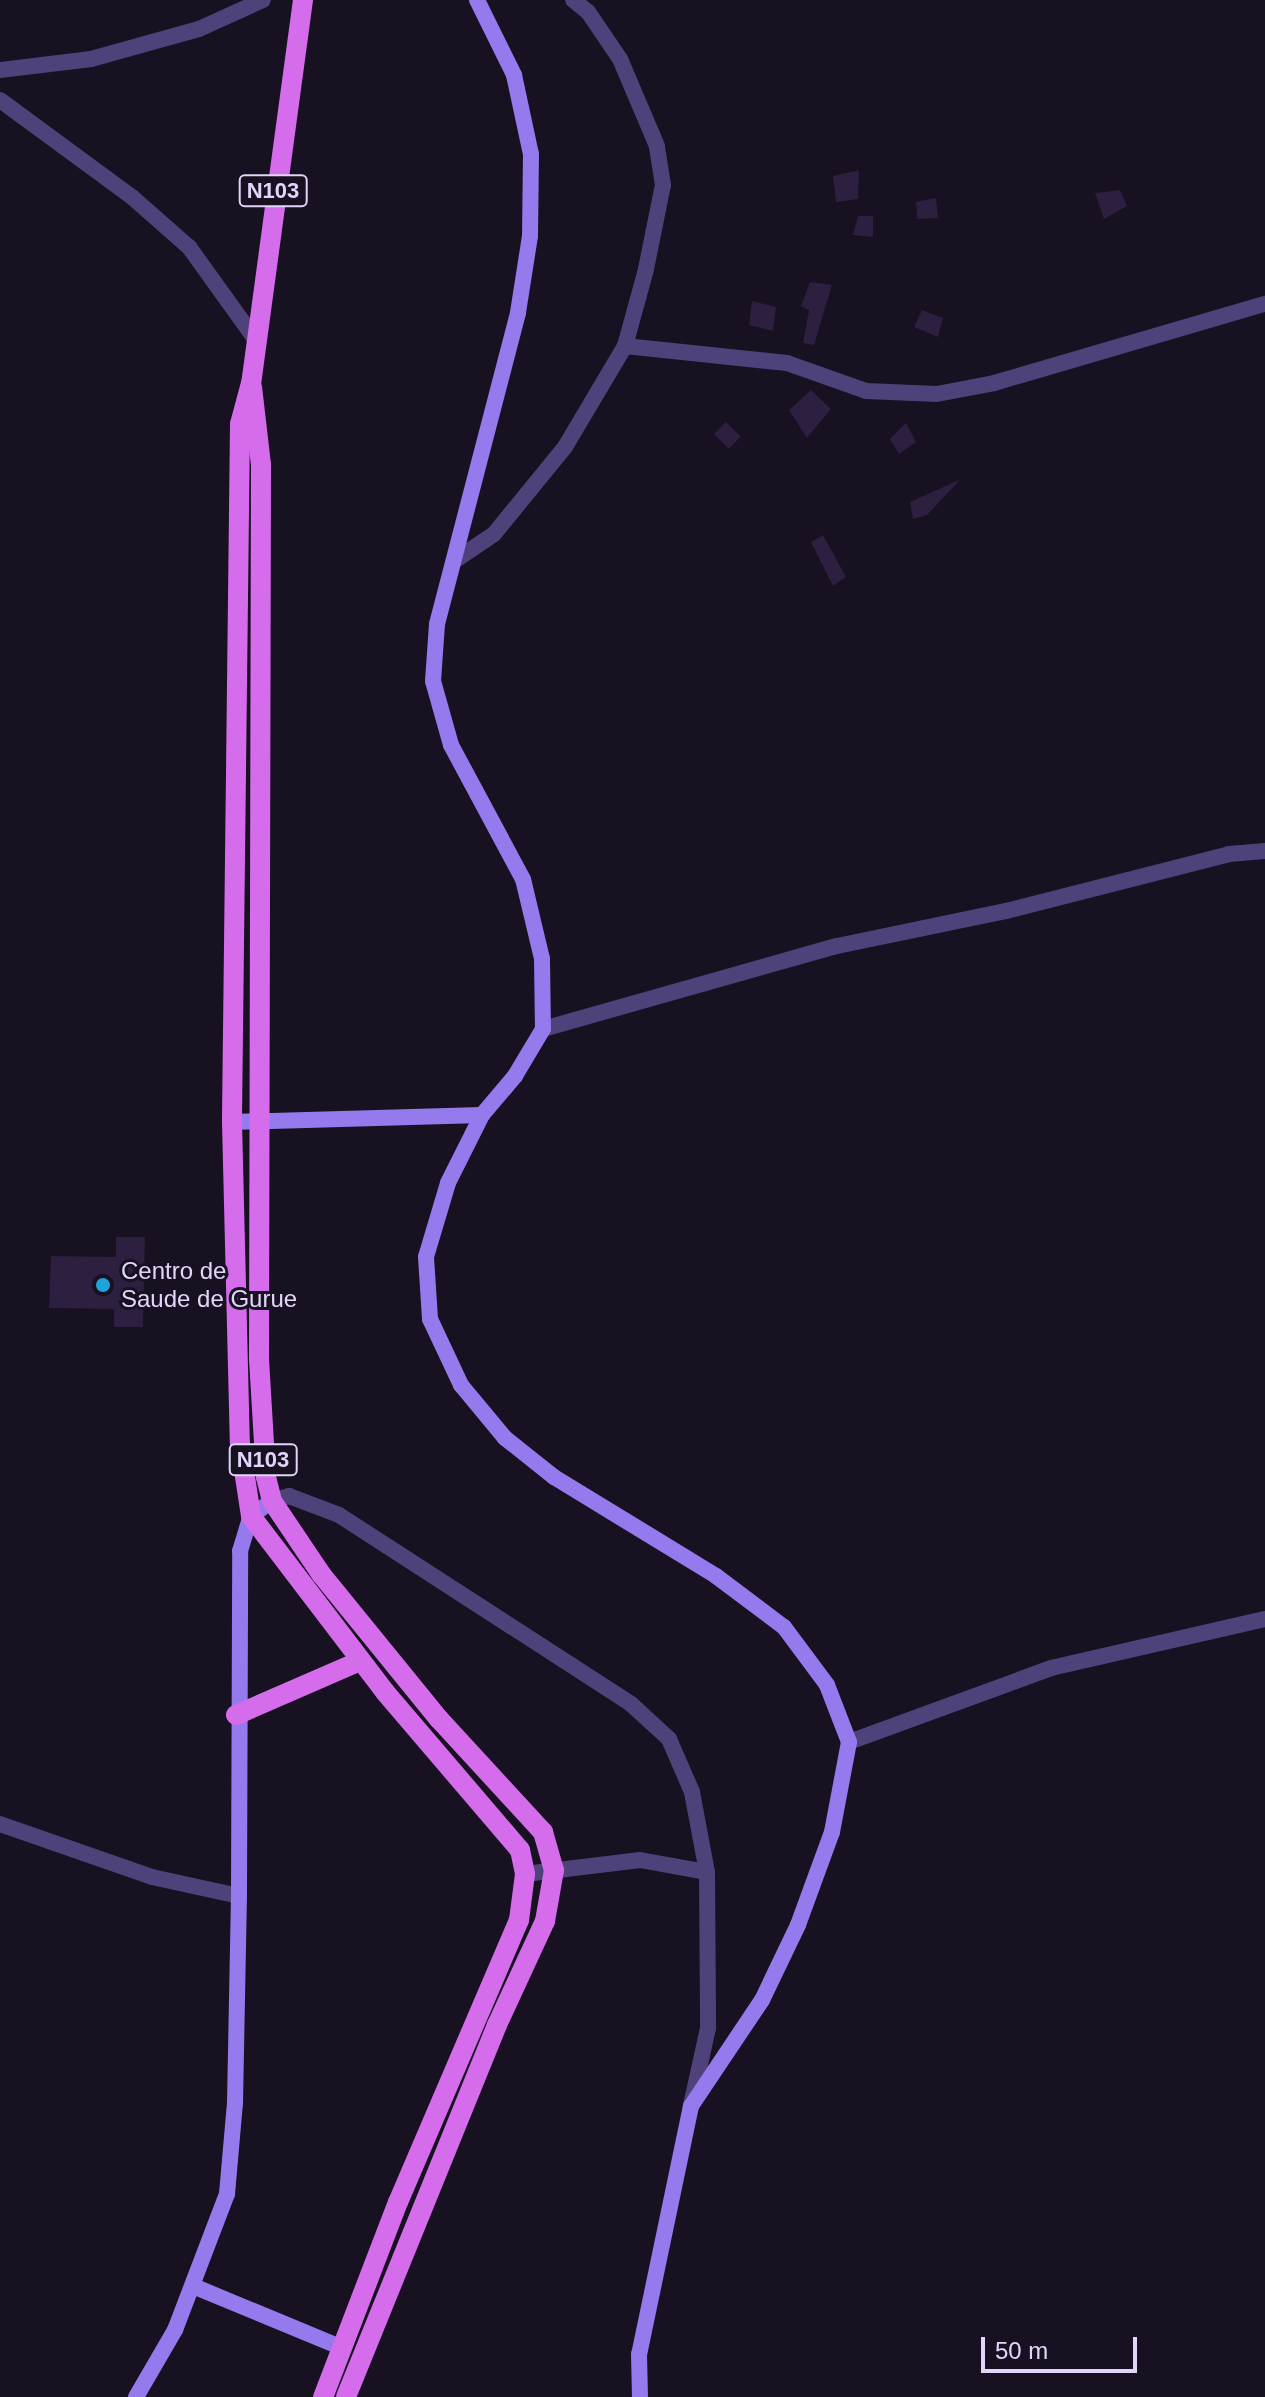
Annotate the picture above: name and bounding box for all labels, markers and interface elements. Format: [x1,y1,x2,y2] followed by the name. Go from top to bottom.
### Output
[237,173,309,209] road number: N103
[121,1257,297,1313] place label: Centro de Saude de Gurue
[92,1274,114,1296] marker: Centro de Saude de Gurue
[227,1442,299,1478] road number: N103
[985,2321,1141,2371] scale bar
[995,2337,1048,2364] text: 50 m

